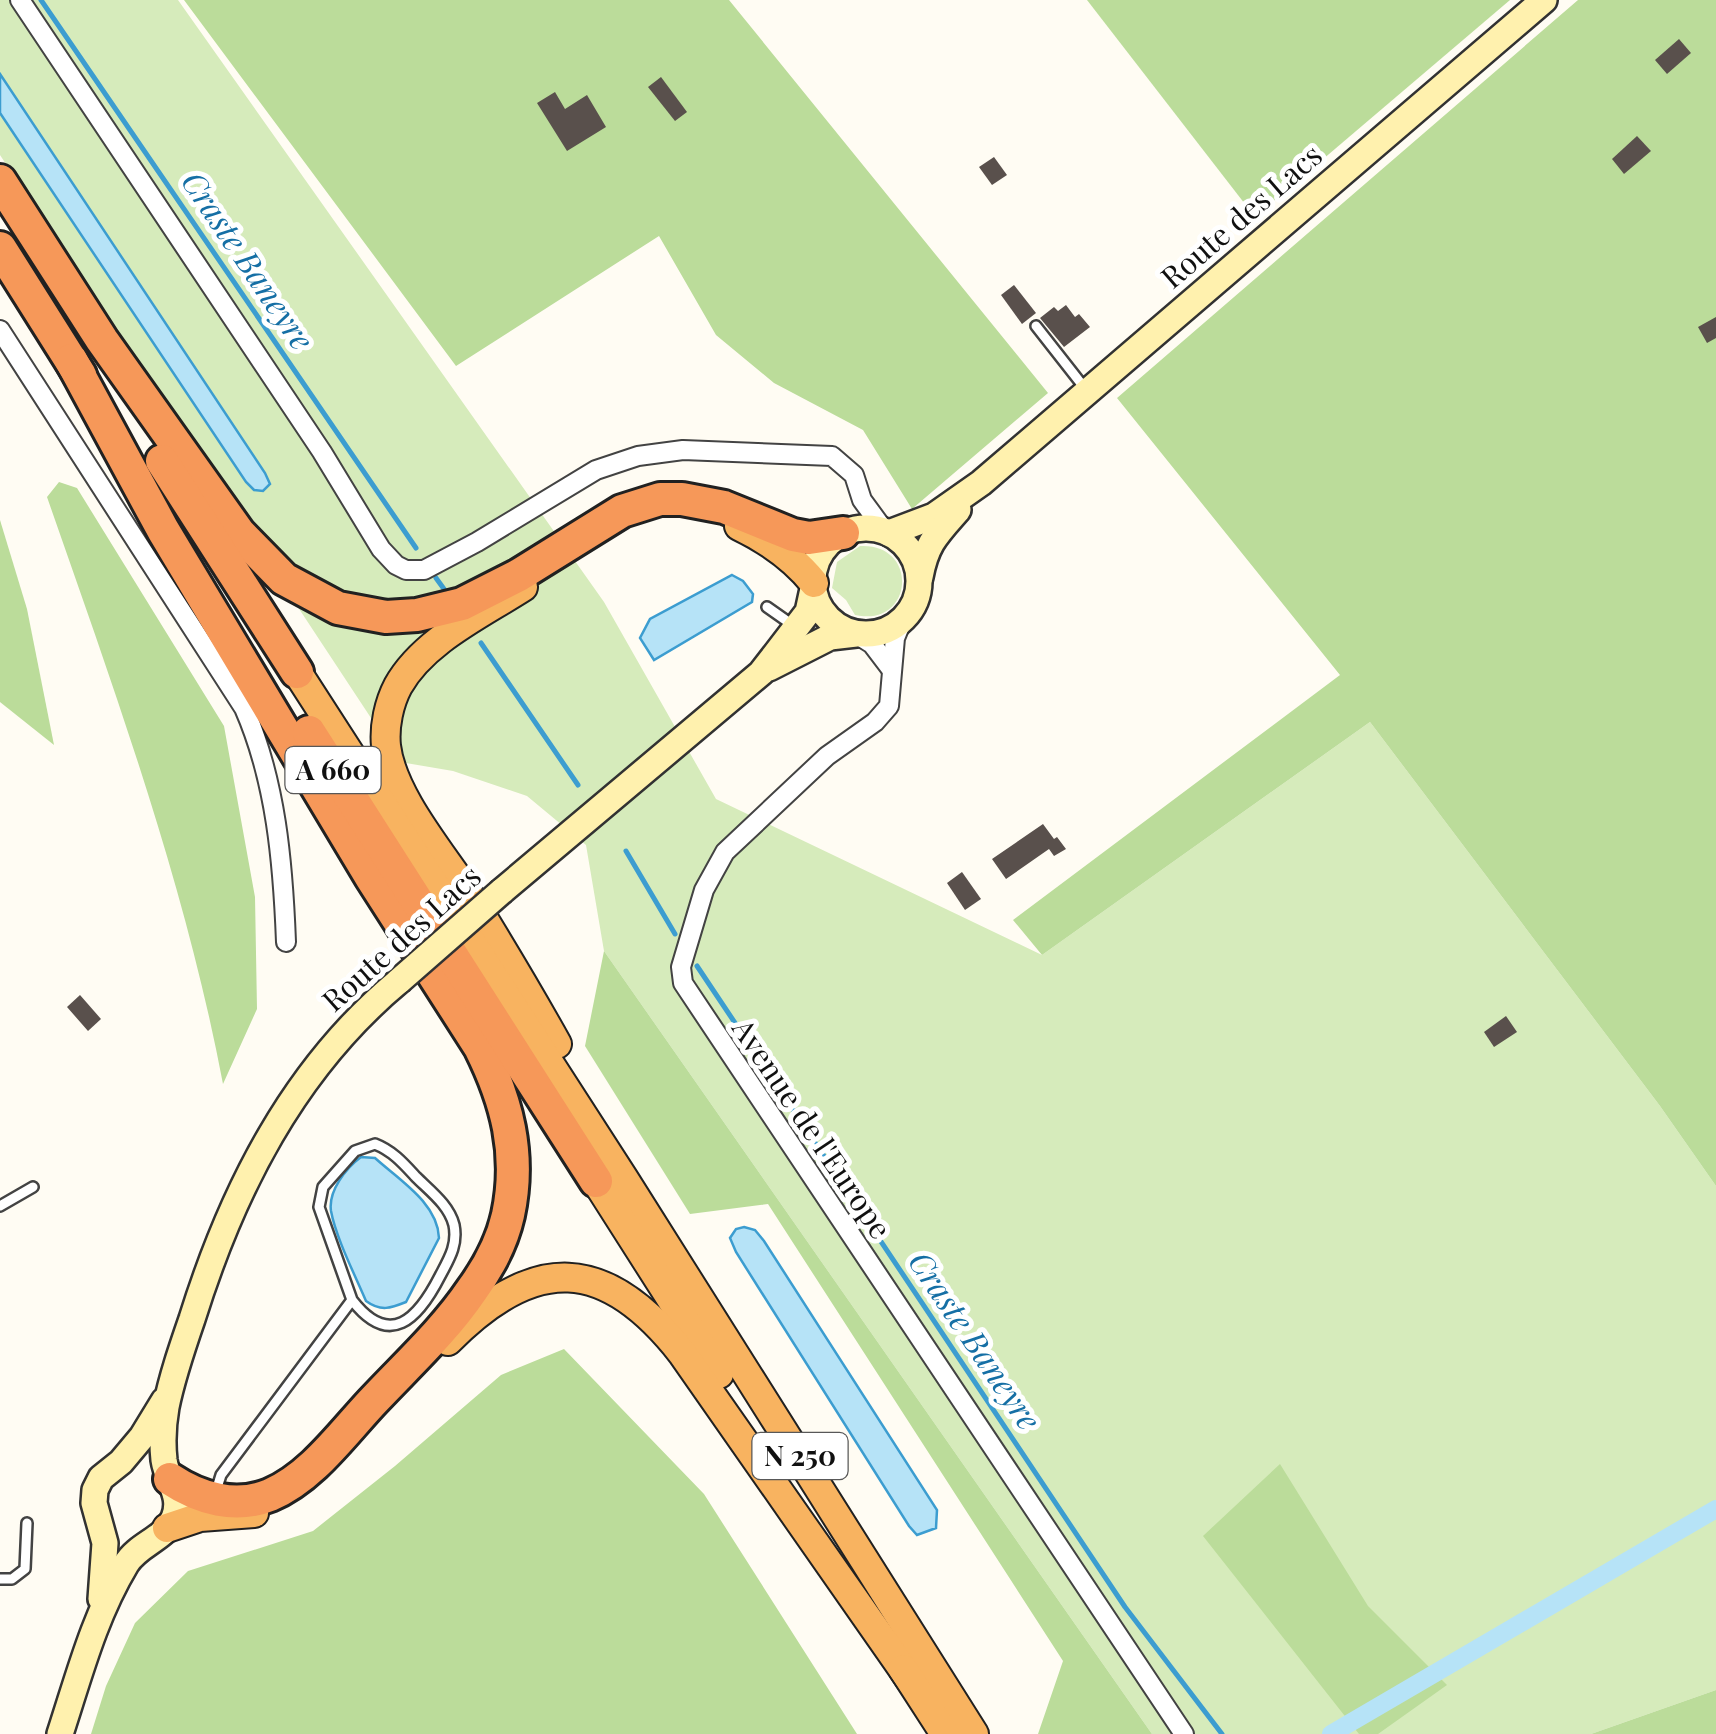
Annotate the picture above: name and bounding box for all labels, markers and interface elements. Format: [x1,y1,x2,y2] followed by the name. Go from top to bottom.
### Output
[1152,135,1330,296] street label: Route des Lacs
[173,162,325,358] water label: Craste Baneyre
[286,747,380,793] road number: A 660
[313,856,489,1020] street label: Route des Lacs
[724,1009,901,1246] street label: Avenue de l'Europe
[900,1242,1052,1438] water label: Craste Baneyre
[752,1433,848,1479] road number: N 250

